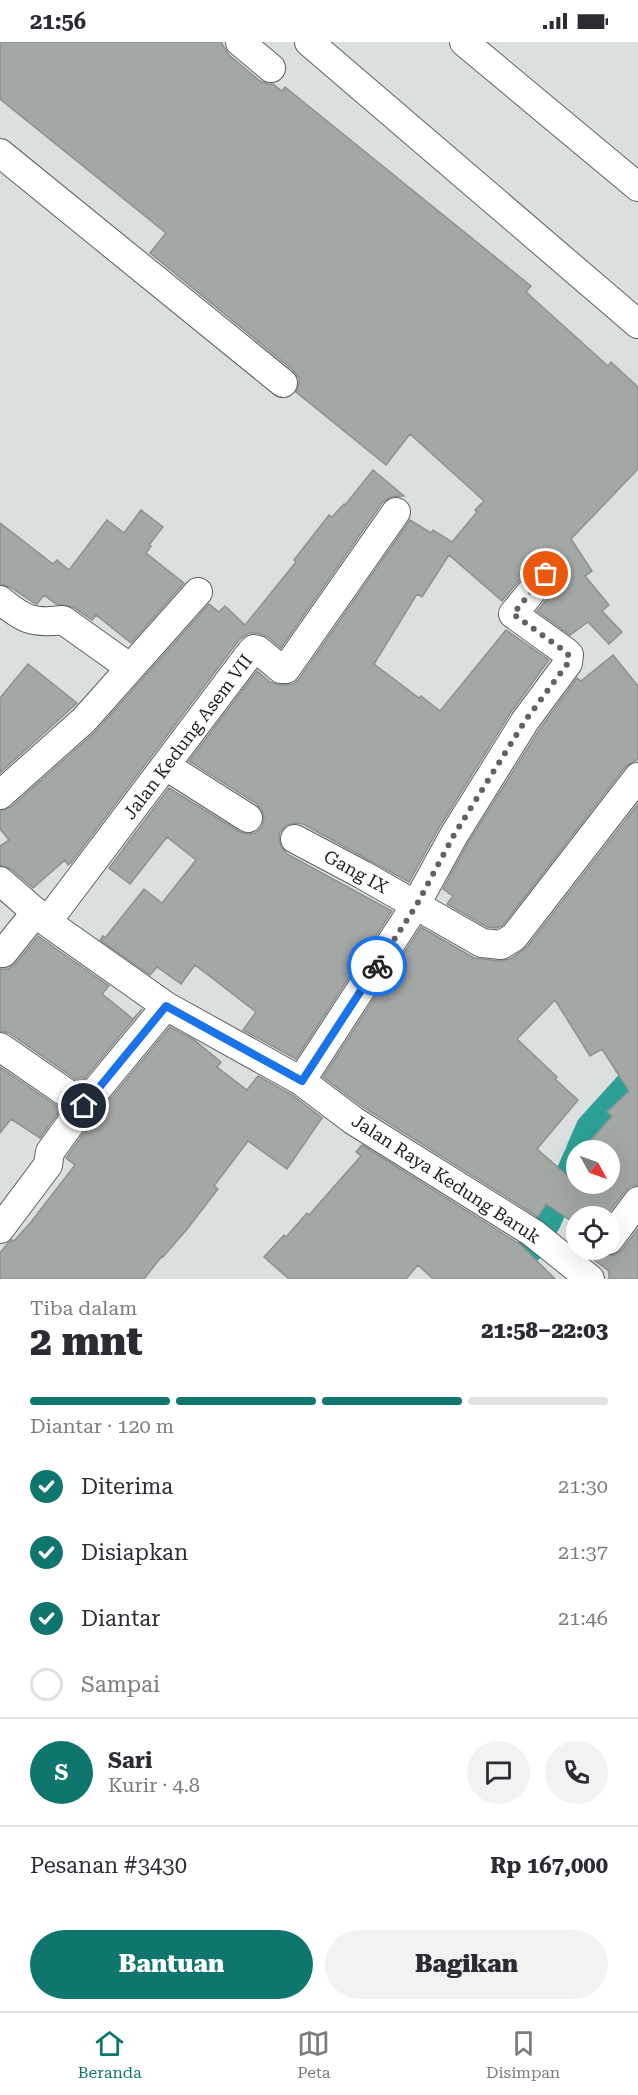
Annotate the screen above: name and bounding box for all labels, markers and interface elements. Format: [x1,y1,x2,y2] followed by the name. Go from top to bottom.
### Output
[30,9,86,34] text: 21:56
[520,548,571,599] pin
[529,557,562,590] icon: bag
[119,650,256,823] street label: Jalan Kedung Asem VII
[320,845,392,898] street label: Gang IX
[347,936,407,996] courier
[361,950,394,983] icon: bike
[58,1080,109,1131] pin
[67,1089,100,1122] icon: home
[348,1110,545,1248] street label: Jalan Raya Kedung Baruk
[566,1140,620,1194] north arrow
[566,1140,620,1260] map controls
[566,1206,620,1260] button: locate
[30,1296,137,1320] text: Tiba dalam
[481,1318,608,1343] text: 21:58–22:03
[30,1319,143,1365] text: 2 mnt
[30,1414,174,1438] text: Diantar · 120 m
[30,1470,63,1503] icon: check
[81,1474,173,1499] text: Diterima
[558,1474,608,1498] text: 21:30
[30,1536,63,1569] icon: check
[81,1540,188,1565] text: Disiapkan
[558,1540,608,1564] text: 21:37
[30,1602,63,1635] icon: check
[81,1606,160,1631] text: Diantar
[558,1606,608,1630] text: 21:46
[81,1672,160,1697] text: Sampai
[467,1741,530,1804] button: chat
[545,1741,608,1804] button: phone
[108,1748,152,1773] text: Sari
[55,1760,68,1785] text: S
[108,1773,200,1797] text: Kurir · 4.8
[30,1853,187,1878] text: Pesanan #3430
[490,1853,608,1878] text: Rp 167,000
[30,1930,313,1999] button: Bantuan
[325,1930,608,1999] button: Bagikan
[78,2027,142,2082] tab: Beranda
[297,2027,331,2082] tab: Peta
[486,2027,560,2082] tab: Disimpan

